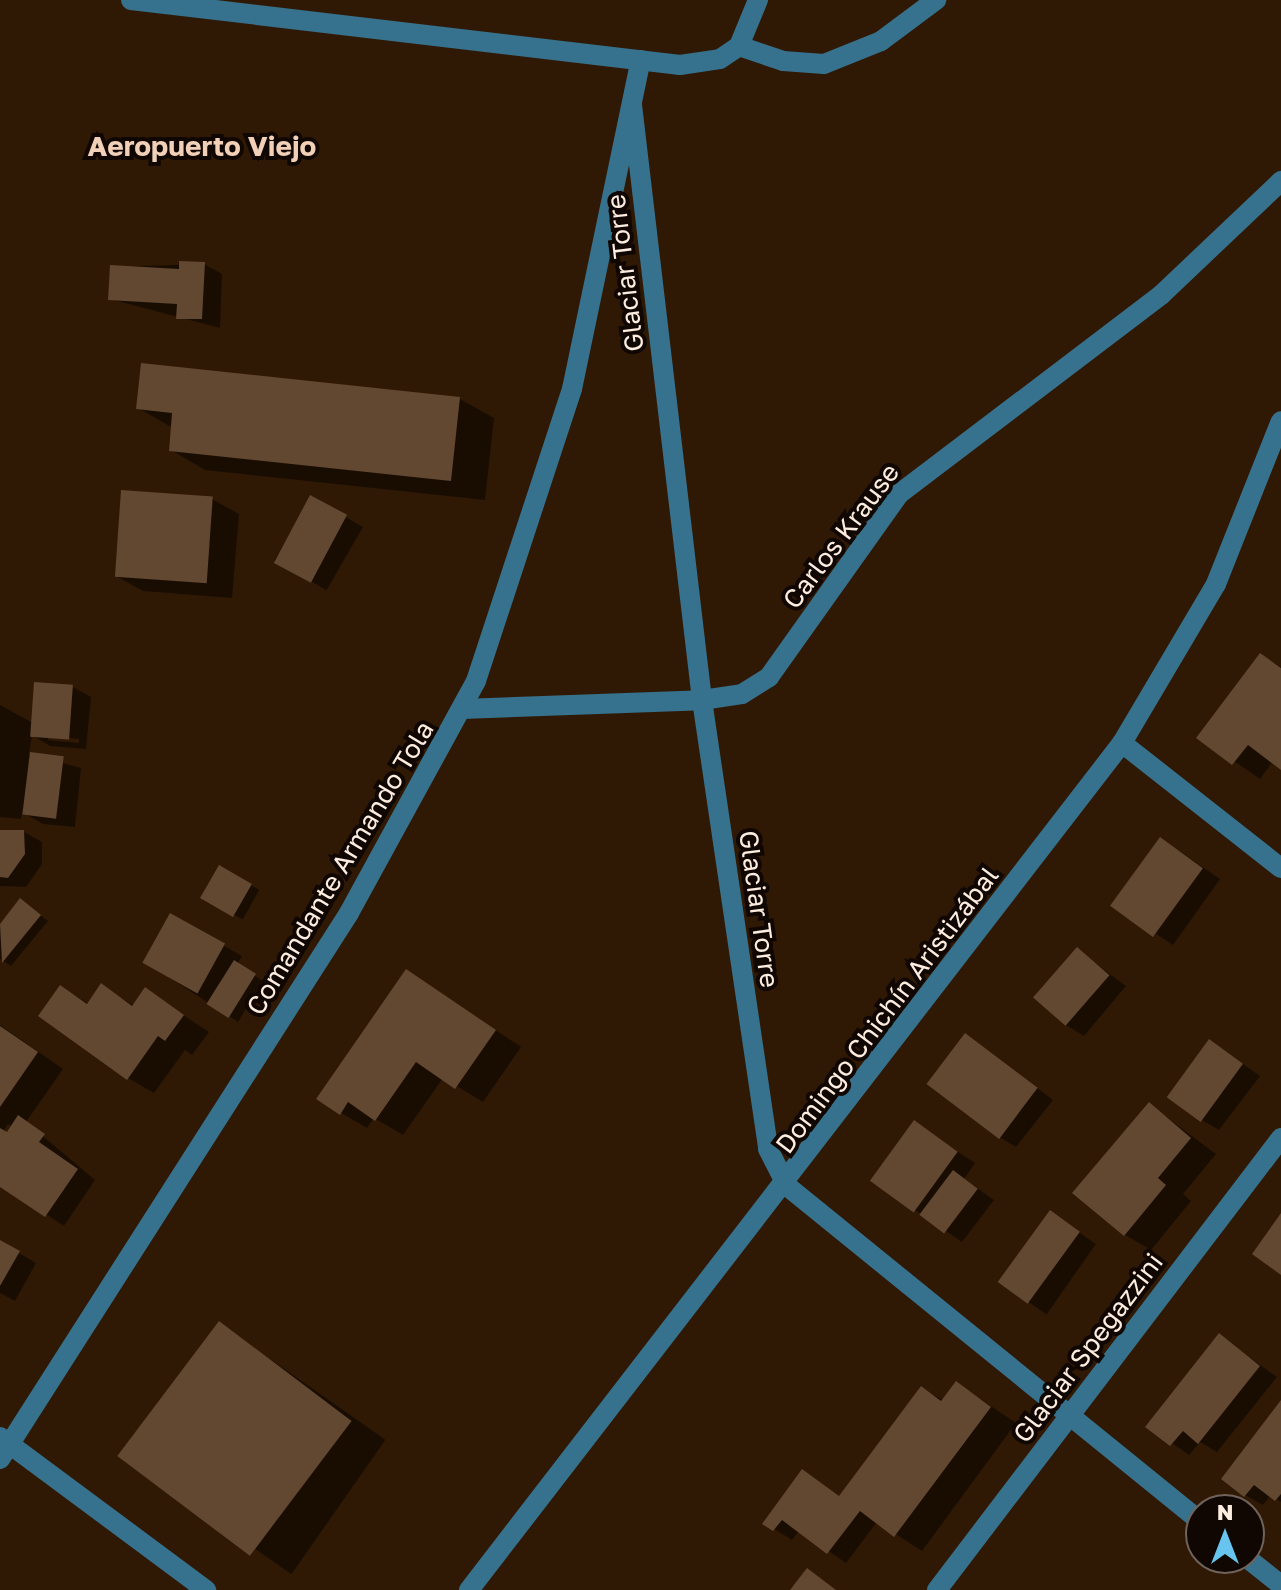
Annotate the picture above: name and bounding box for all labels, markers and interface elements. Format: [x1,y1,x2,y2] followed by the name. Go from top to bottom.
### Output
[88,129,316,163] district label: Aeropuerto Viejo
[600,193,650,353] street label: Glaciar Torre
[776,457,906,615] street label: Carlos Krause
[240,715,440,1021] street label: Comandante Armando Tola
[733,828,785,990] street label: Glaciar Torre
[769,861,1005,1159] street label: Domingo Chichín Aristizábal
[1007,1247,1169,1449] street label: Glaciar Spegazzini
[1185,1494,1265,1574] north arrow
[1217,1498,1233,1525] text: N

